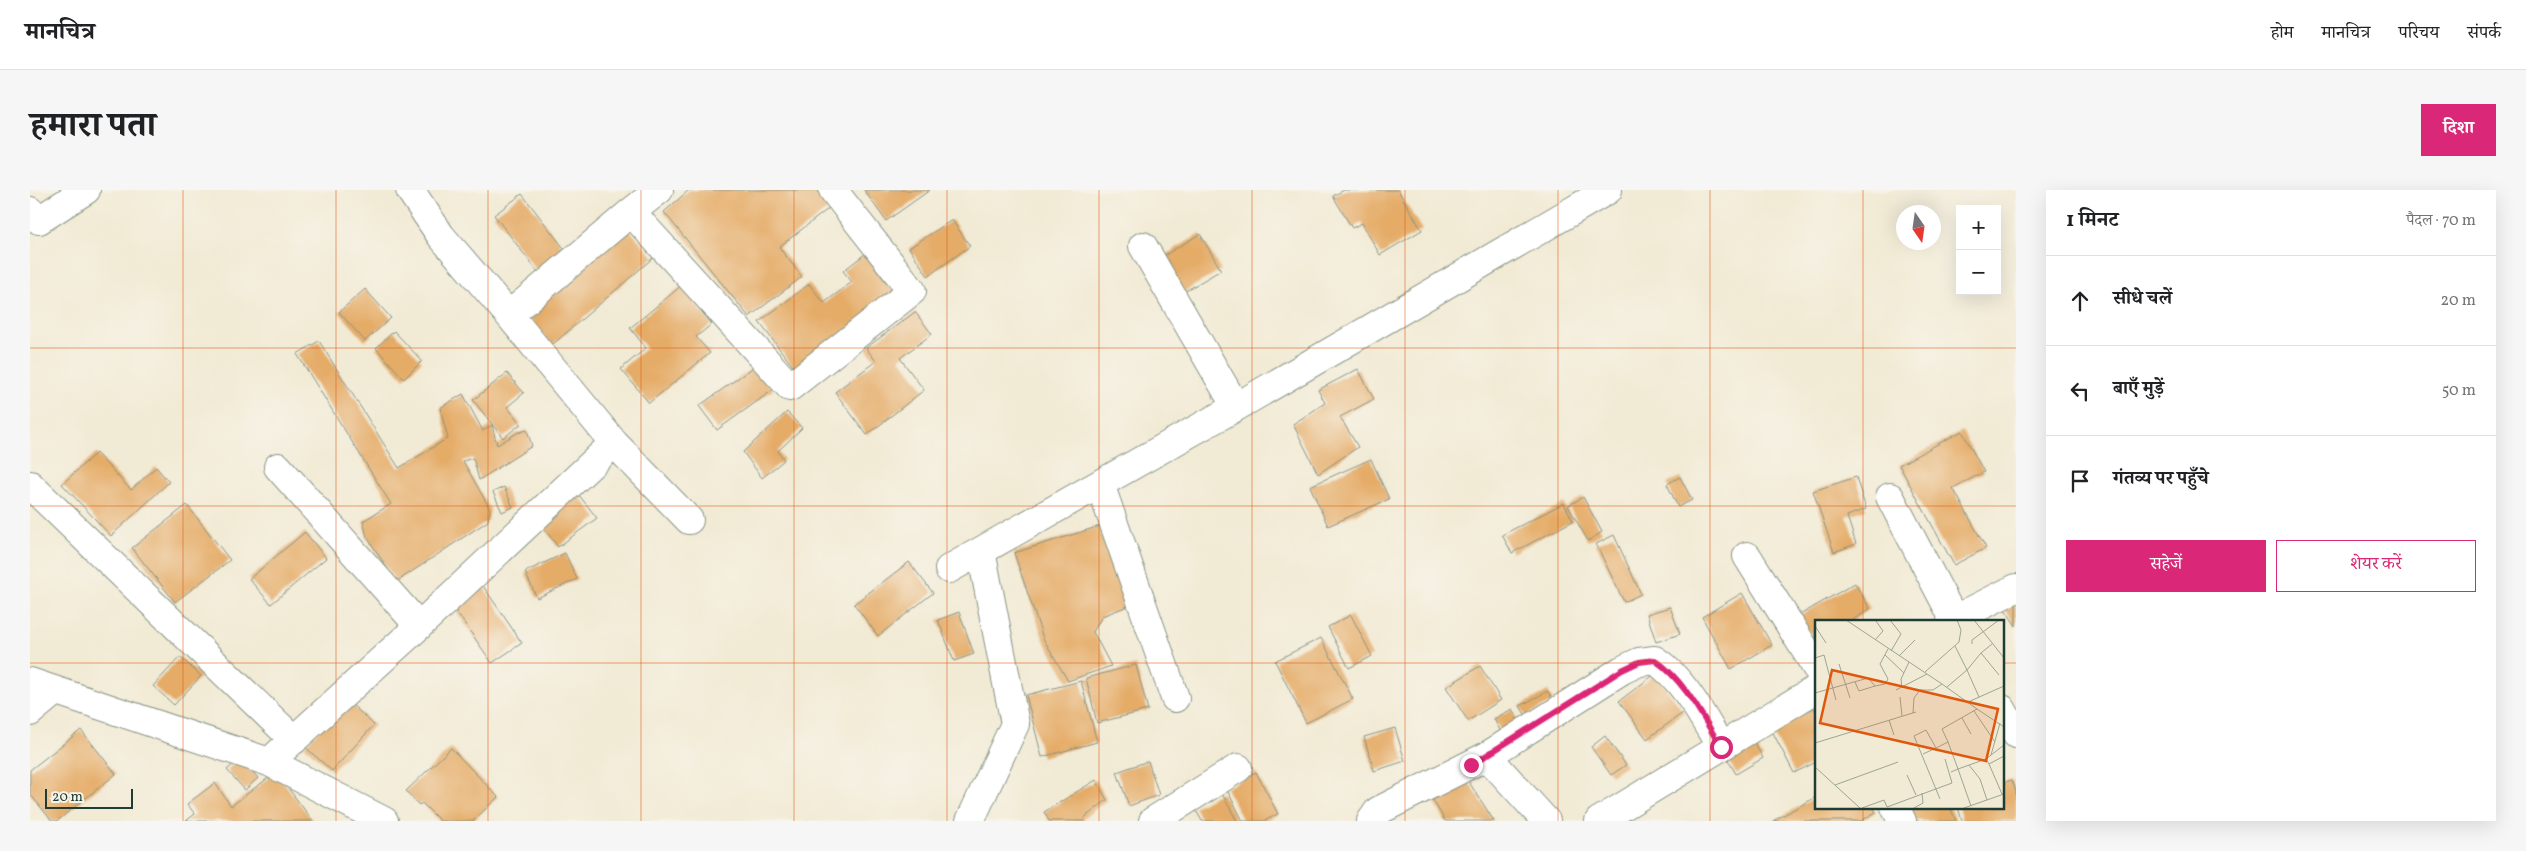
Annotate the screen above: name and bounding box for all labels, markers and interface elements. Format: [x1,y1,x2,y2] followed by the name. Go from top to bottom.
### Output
[25,16,95,50] text: मानचित्र
[2271,21,2294,46] text: होम
[2322,21,2370,46] text: मानचित्र
[2398,21,2439,46] text: परिचय
[2467,21,2501,46] text: संपर्क
[30,103,156,151] text: हमारा पता
[2421,104,2496,156] button: दिशा
[1896,205,1941,250] north arrow
[1956,205,2001,295] map controls
[1956,205,2001,250] button: +
[2066,206,2118,235] text: 1 मिनट
[2406,210,2476,232] text: पैदल · 70 m
[1956,250,2001,295] button: −
[2113,286,2172,312] text: सीधे चलें
[2066,287,2094,315] icon: ahead
[2441,290,2476,312] text: 20 m
[2113,376,2164,402] text: बाएँ मुड़ें
[2066,377,2094,405] icon: left
[2442,380,2476,402] text: 50 m
[2113,466,2208,492] text: गंतव्य पर पहुँचे
[2066,467,2094,495] icon: arrive
[2066,540,2266,592] button: सहेजें
[2276,540,2476,592] button: शेयर करें
[1815,620,2004,808] inset map
[1710,736,1733,759] route start
[1460,754,1483,777] route end
[45,786,132,809] scale bar
[52,788,83,807] text: 20 m

